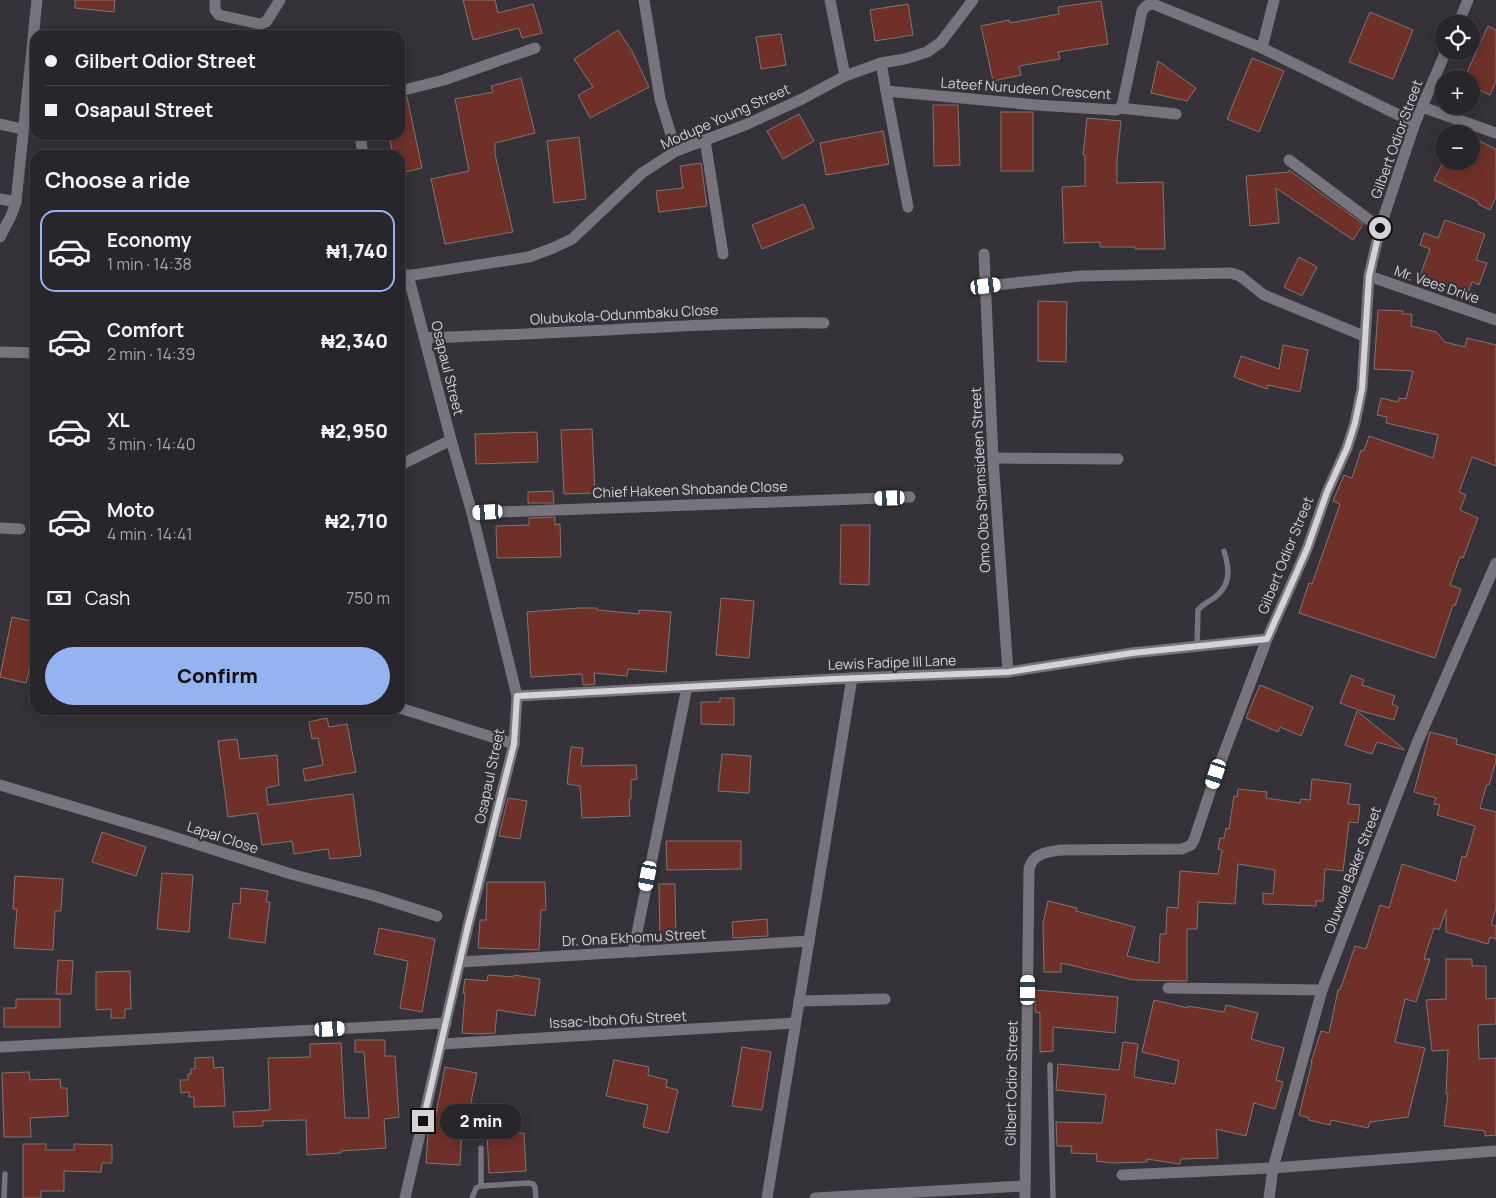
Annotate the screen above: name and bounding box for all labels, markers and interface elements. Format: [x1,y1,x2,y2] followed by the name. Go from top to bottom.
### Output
[1435,15,1480,170] map controls
[1435,15,1480,60] button: locate
[75,48,256,74] text: Gilbert Odior Street
[1435,70,1480,115] button: +
[940,73,1112,103] street label: Lateef Nurudeen Crescent
[1366,77,1426,201] street label: Gilbert Odior Street
[657,79,793,153] street label: Modupe Young Street
[75,97,213,123] text: Osapaul Street
[1435,125,1480,170] button: −
[45,165,190,195] text: Choose a ride
[1369,217,1391,239] route start
[107,227,191,253] text: Economy
[47,229,92,274] icon: car
[326,238,388,264] text: ₦1,740
[107,253,192,275] text: 1 min · 14:38
[1392,261,1482,307] street label: Mr. Vees Drive
[970,277,1001,295] car
[529,300,719,328] street label: Olubukola-Odunmbaku Close
[107,317,184,343] text: Comfort
[47,319,92,364] icon: car
[427,319,469,418] street label: Osapaul Street
[321,328,388,354] text: ₦2,340
[107,343,195,365] text: 2 min · 14:39
[966,386,994,573] street label: Omo Oba Shamsideen Street
[107,407,130,433] text: XL
[47,409,92,454] icon: car
[321,418,388,444] text: ₦2,950
[107,433,196,455] text: 3 min · 14:40
[592,476,788,502] street label: Chief Hakeen Shobande Close
[874,490,905,506] car
[1253,493,1317,617] street label: Gilbert Odior Street
[107,497,154,523] text: Moto
[47,499,92,544] icon: car
[472,504,503,520] car
[325,508,388,534] text: ₦2,710
[107,523,193,545] text: 4 min · 14:41
[45,584,73,612] icon: cash
[85,585,130,611] text: Cash
[346,587,390,609] text: 750 m
[45,647,390,705] button: Confirm
[827,650,957,674] street label: Lewis Fadipe III Lane
[470,726,508,825] street label: Osapaul Street
[1204,757,1227,791] car
[1319,803,1385,936] street label: Oluwole Baker Street
[185,817,261,857] street label: Lapal Close
[637,860,658,892] car
[561,924,707,950] street label: Dr. Ona Ekhomu Street
[1020,975,1035,1005] car
[549,1006,688,1032] street label: Issac-Iboh Ofu Street
[1000,1020,1022,1146] street label: Gilbert Odior Street
[314,1021,345,1037] car
[440,1104,523,1138] callout: 2 min
[412,1110,434,1132] route end
[460,1110,502,1132] text: 2 min

